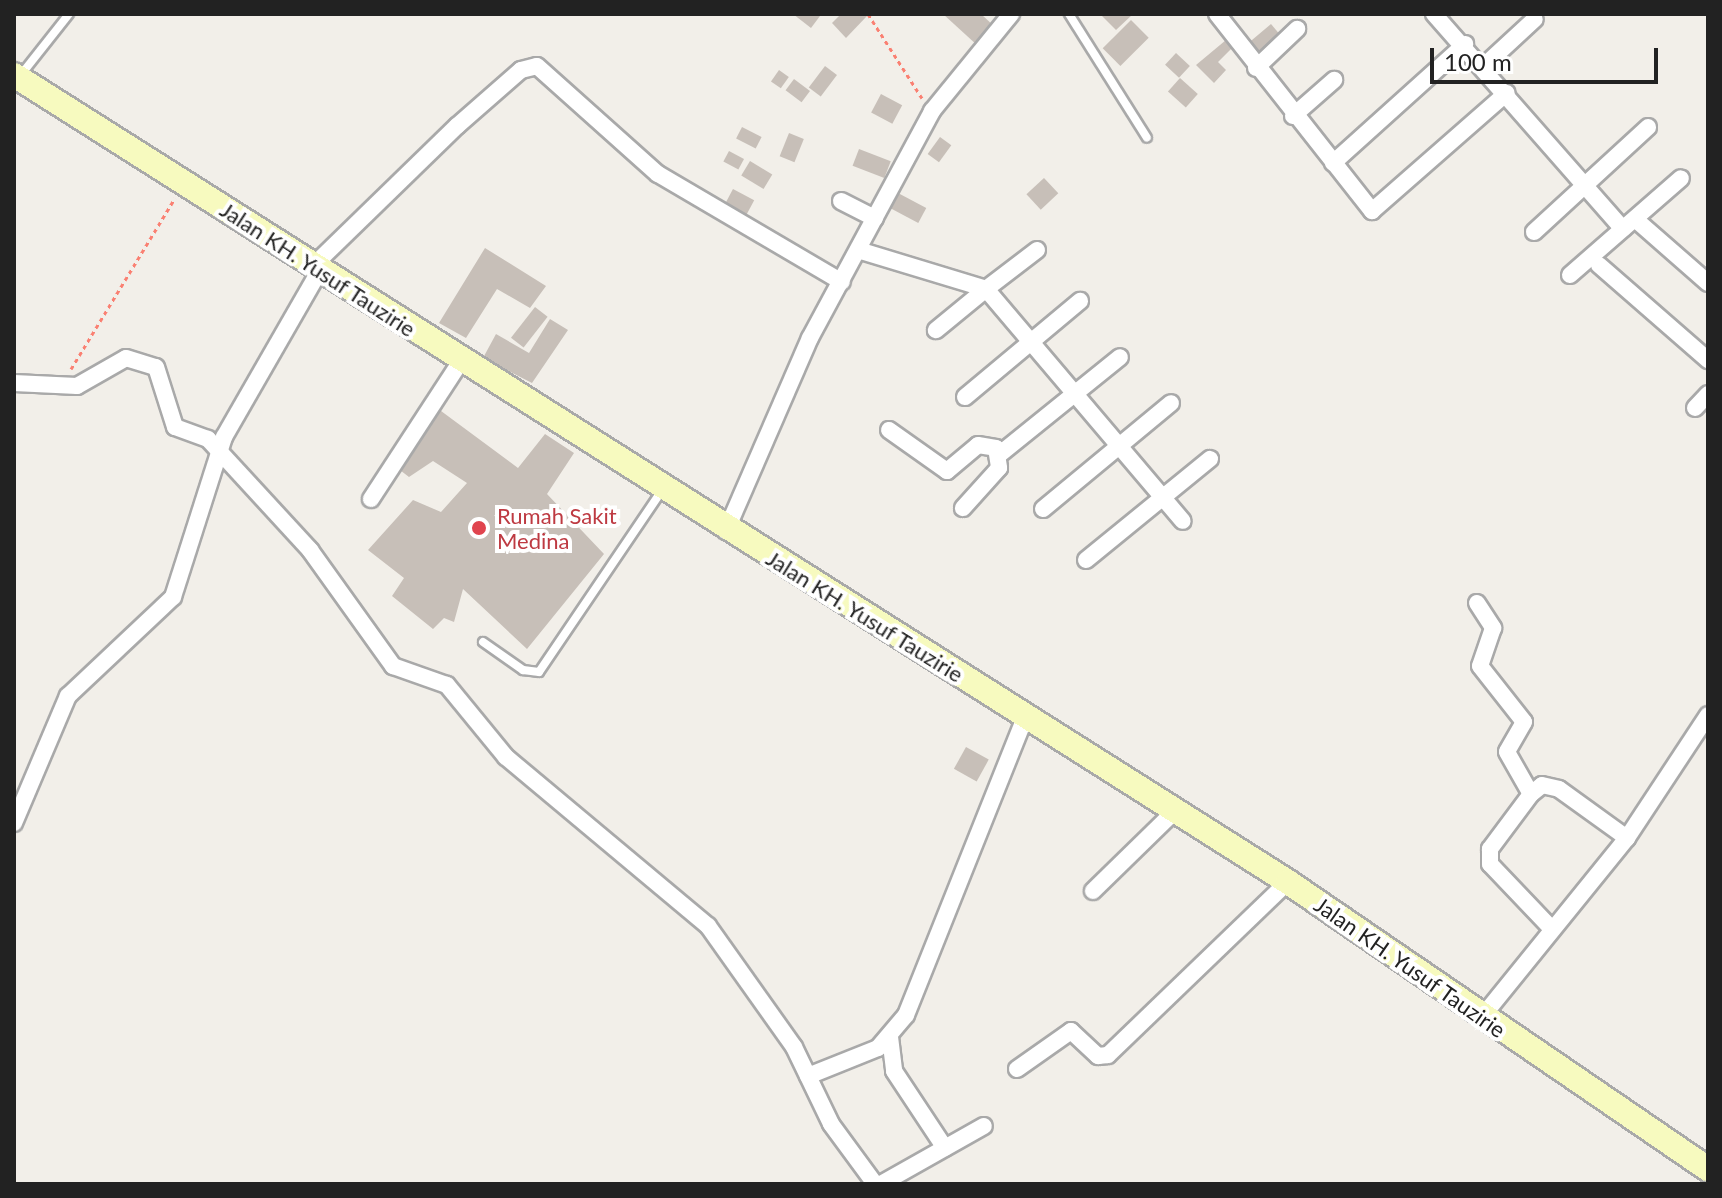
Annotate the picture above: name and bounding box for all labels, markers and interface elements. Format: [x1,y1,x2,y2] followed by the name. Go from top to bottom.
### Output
[1434,32,1662,82] scale bar
[1444,47,1512,76] text: 100 m
[215,196,421,342] street label: Jalan KH. Yusuf Tauzirie
[497,502,617,554] place label: Rumah Sakit Medina
[468,517,490,539] marker: Rumah Sakit Medina
[761,544,969,688] street label: Jalan KH. Yusuf Tauzirie
[1309,890,1511,1044] street label: Jalan KH. Yusuf Tauzirie

